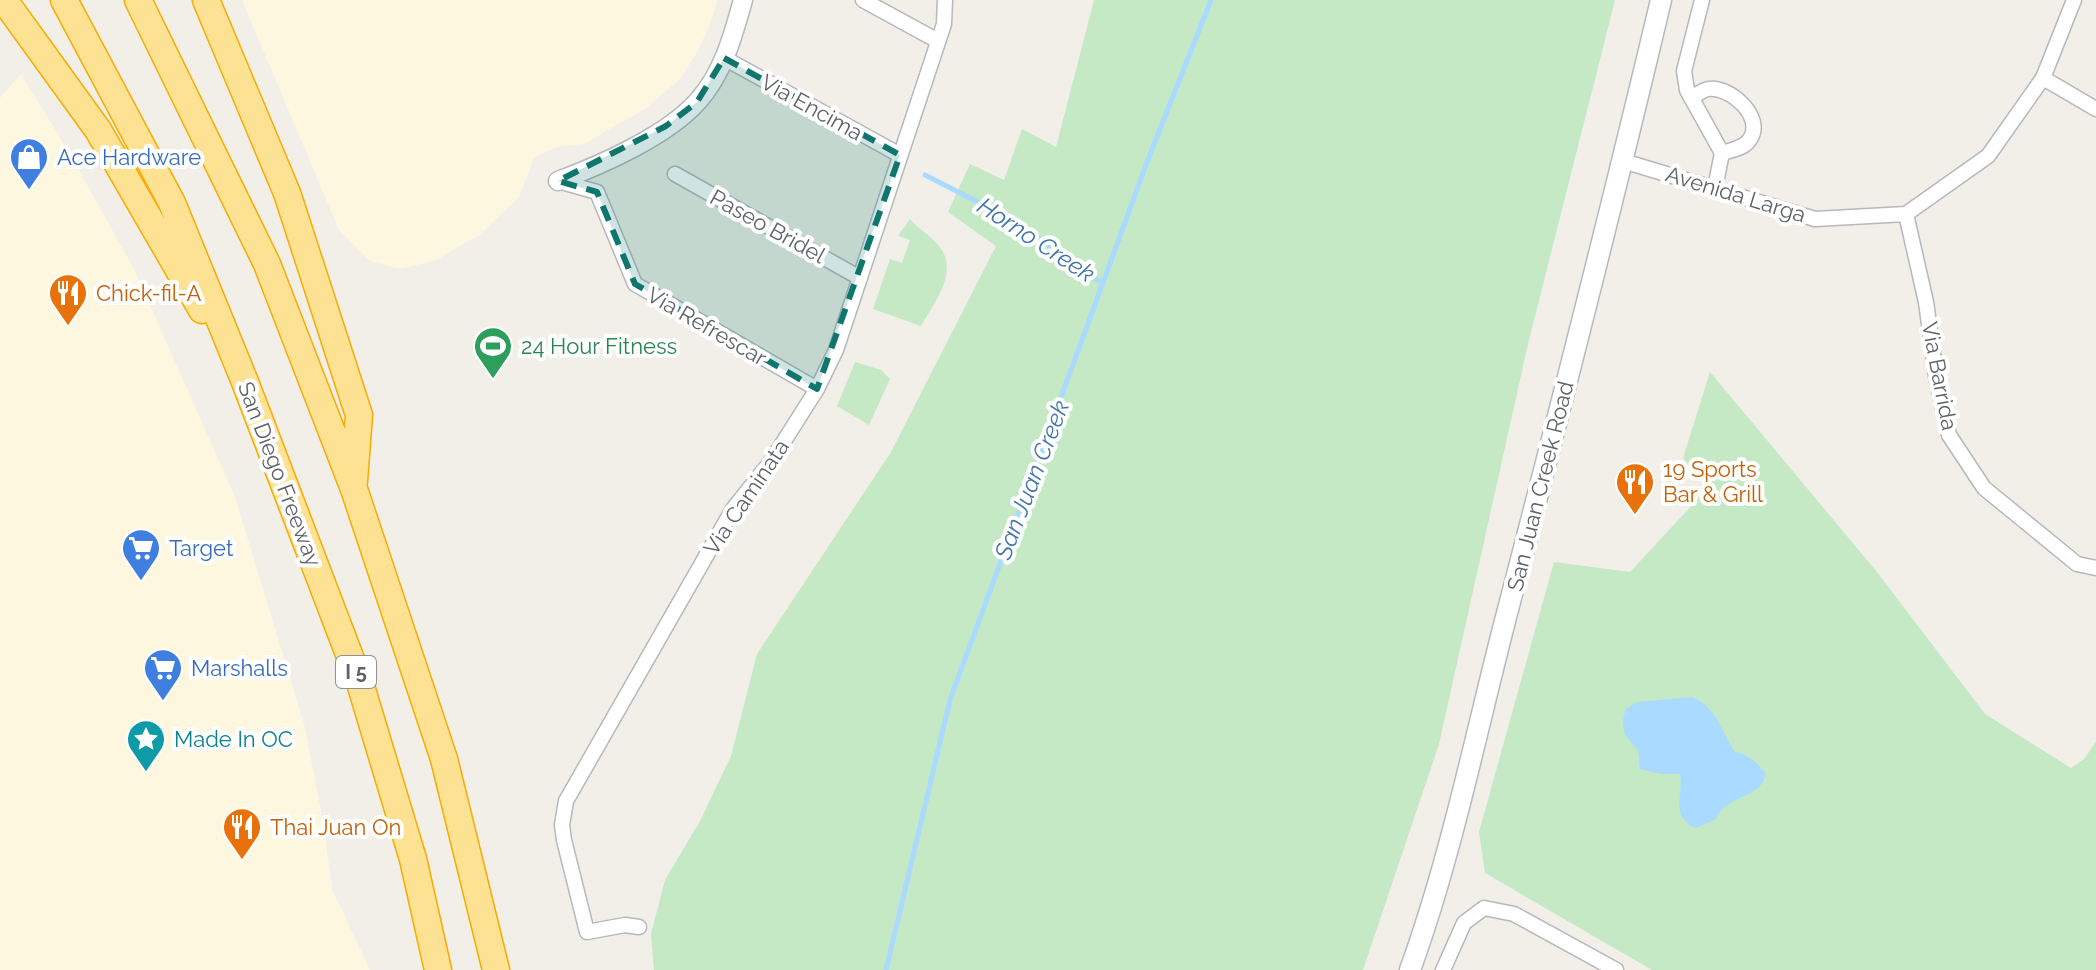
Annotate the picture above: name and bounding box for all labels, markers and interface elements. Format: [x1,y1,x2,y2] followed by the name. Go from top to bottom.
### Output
[756,68,868,146] street label: Via Encima
[8,136,50,191] shop icon: Ace Hardware
[57,144,201,170] place label: Ace Hardware
[1663,160,1809,228] street label: Avenida Larga
[706,184,830,268] street label: Paseo Bridel
[972,191,1101,288] water label: Horno Creek
[47,272,89,327] restaurant icon: Chick-fil-A
[96,280,202,306] place label: Chick-fil-A
[642,281,772,371] street label: Via Refrescar
[1917,320,1963,432] street label: Via Barrida
[472,325,514,380] sports icon: 24 Hour Fitness
[521,333,677,359] place label: 24 Hour Fitness
[233,378,327,570] street label: San Diego Freeway
[1501,378,1579,594] street label: San Juan Creek Road
[988,396,1075,564] water label: San Juan Creek
[698,434,794,560] street label: Via Caminata
[1663,456,1763,507] place label: 19 Sports Bar & Grill
[1614,461,1656,516] restaurant icon: 19 Sports Bar & Grill
[120,527,162,582] supermarket icon: Target
[169,535,234,561] place label: Target
[142,647,184,702] supermarket icon: Marshalls
[191,655,288,681] place label: Marshalls
[336,656,376,688] road number: I 5
[125,718,167,773] place icon: Made In OC
[174,726,293,752] place label: Made In OC
[221,806,263,861] restaurant icon: Thai Juan On
[270,814,401,840] place label: Thai Juan On

